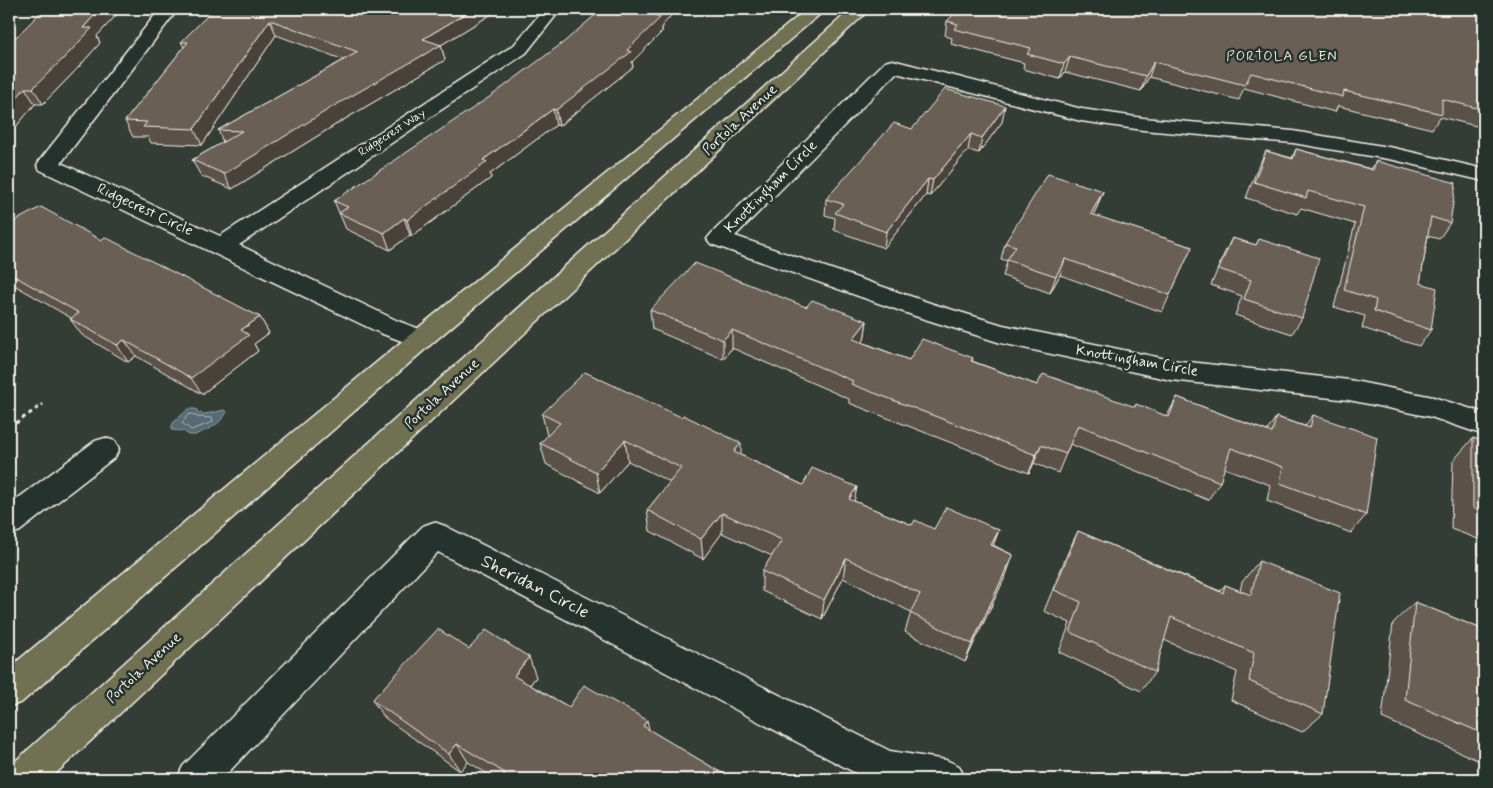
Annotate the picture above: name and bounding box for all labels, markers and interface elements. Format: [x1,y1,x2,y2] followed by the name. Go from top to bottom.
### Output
[1226,47,1338,65] district label: PORTOLA GLEN
[698,80,782,160] street label: Portola Avenue
[355,105,429,161] street label: Ridgecrest Way
[720,136,823,239] street label: Knottingham Circle
[93,179,197,242] street label: Ridgecrest Circle
[1074,340,1200,383] street label: Knottingham Circle
[400,354,484,434] street label: Portola Avenue
[477,549,593,625] street label: Sheridan Circle
[102,628,186,708] street label: Portola Avenue

